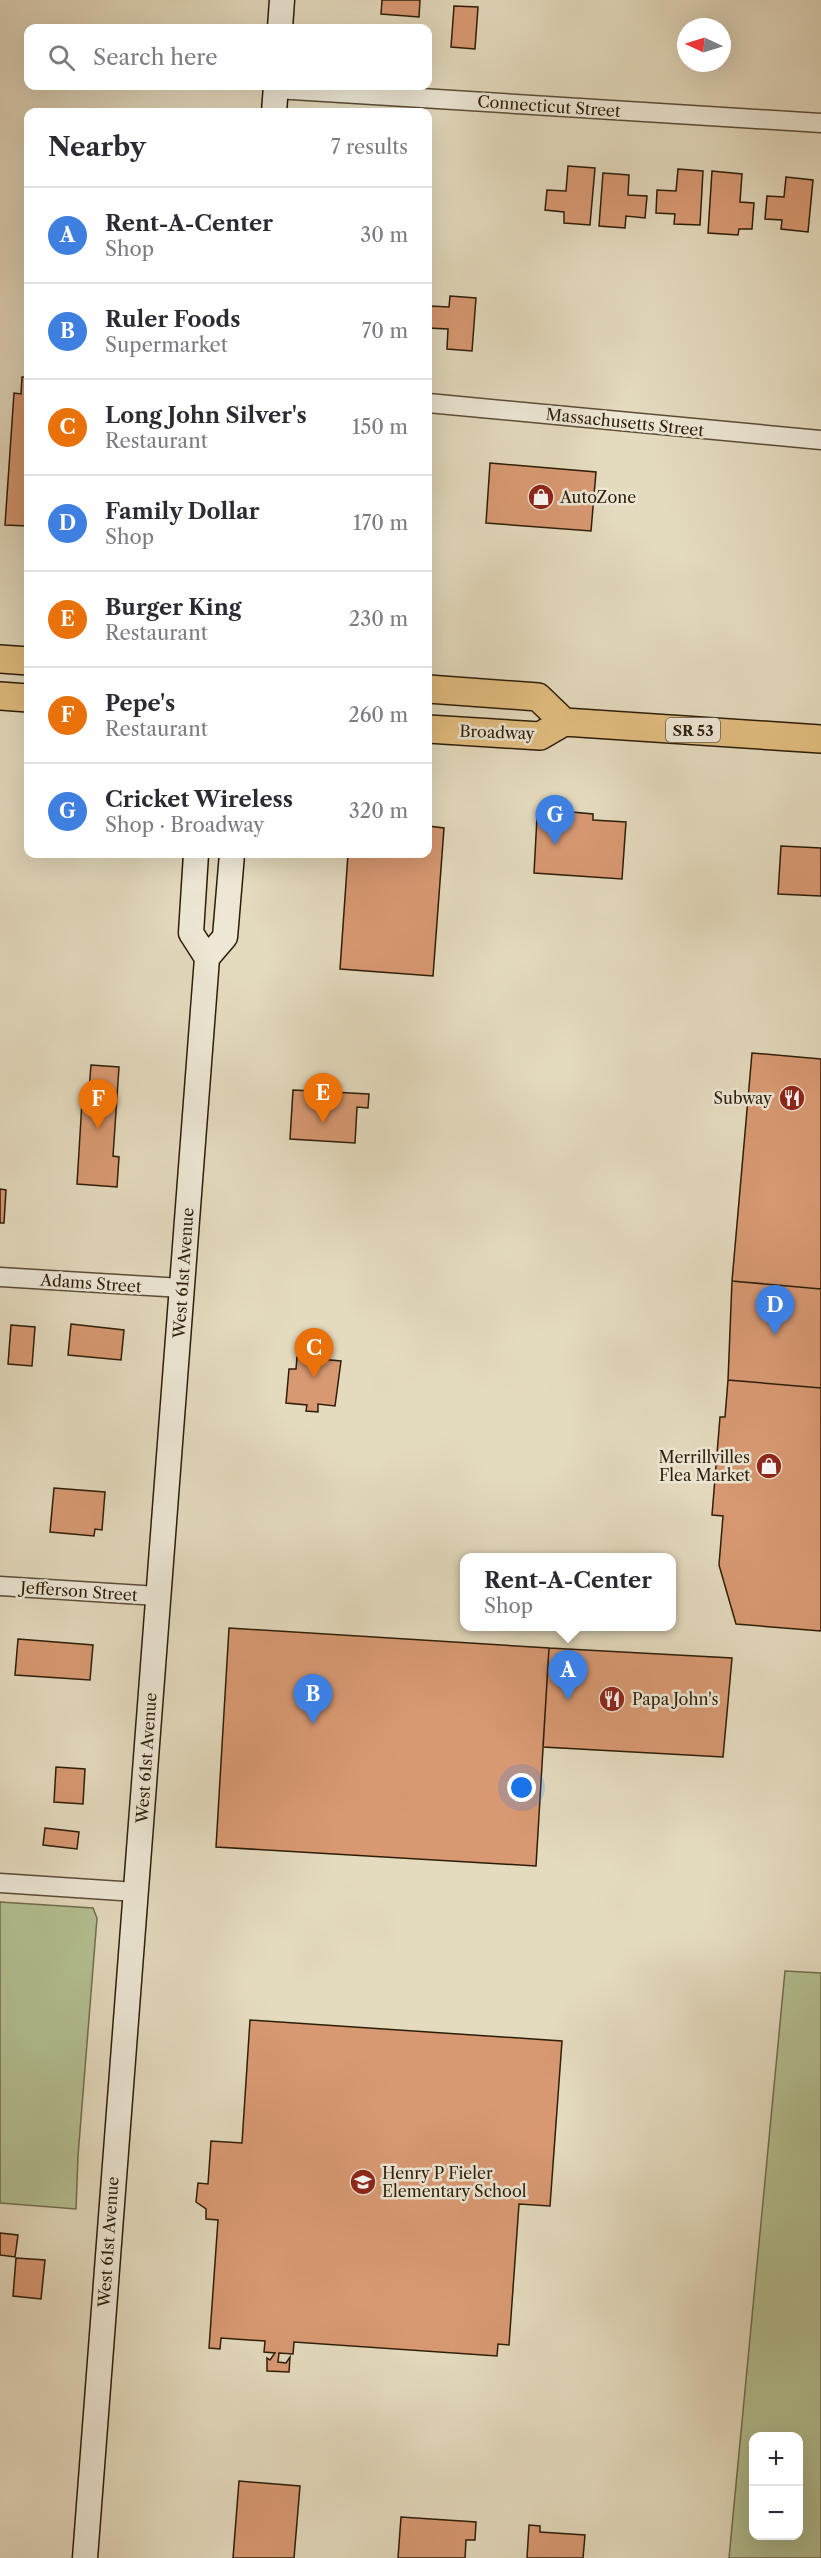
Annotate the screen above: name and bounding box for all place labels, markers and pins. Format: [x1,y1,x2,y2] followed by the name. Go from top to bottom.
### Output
[526,482,556,512] shop icon: AutoZone
[559,487,636,507] place label: AutoZone
[536,796,574,845] pin: G
[304,1074,342,1123] pin: E
[78,1080,118,1129] pin: F
[777,1083,807,1113] restaurant icon: Subway
[714,1088,773,1108] place label: Subway
[756,1286,794,1335] pin: D
[294,1328,334,1378] pin: C
[659,1447,750,1485] place label: Merrillvilles Flea Market
[754,1451,784,1481] shop icon: Merrillvilles Flea Market
[548,1650,588,1700] pin: A
[294,1674,332,1724] pin: B
[597,1684,627,1714] restaurant icon: Papa John's
[632,1689,719,1709] place label: Papa John's
[382,2163,527,2201] place label: Henry P Fieler Elementary School
[348,2167,378,2197] school or university icon: Henry P Fieler Elementary School

